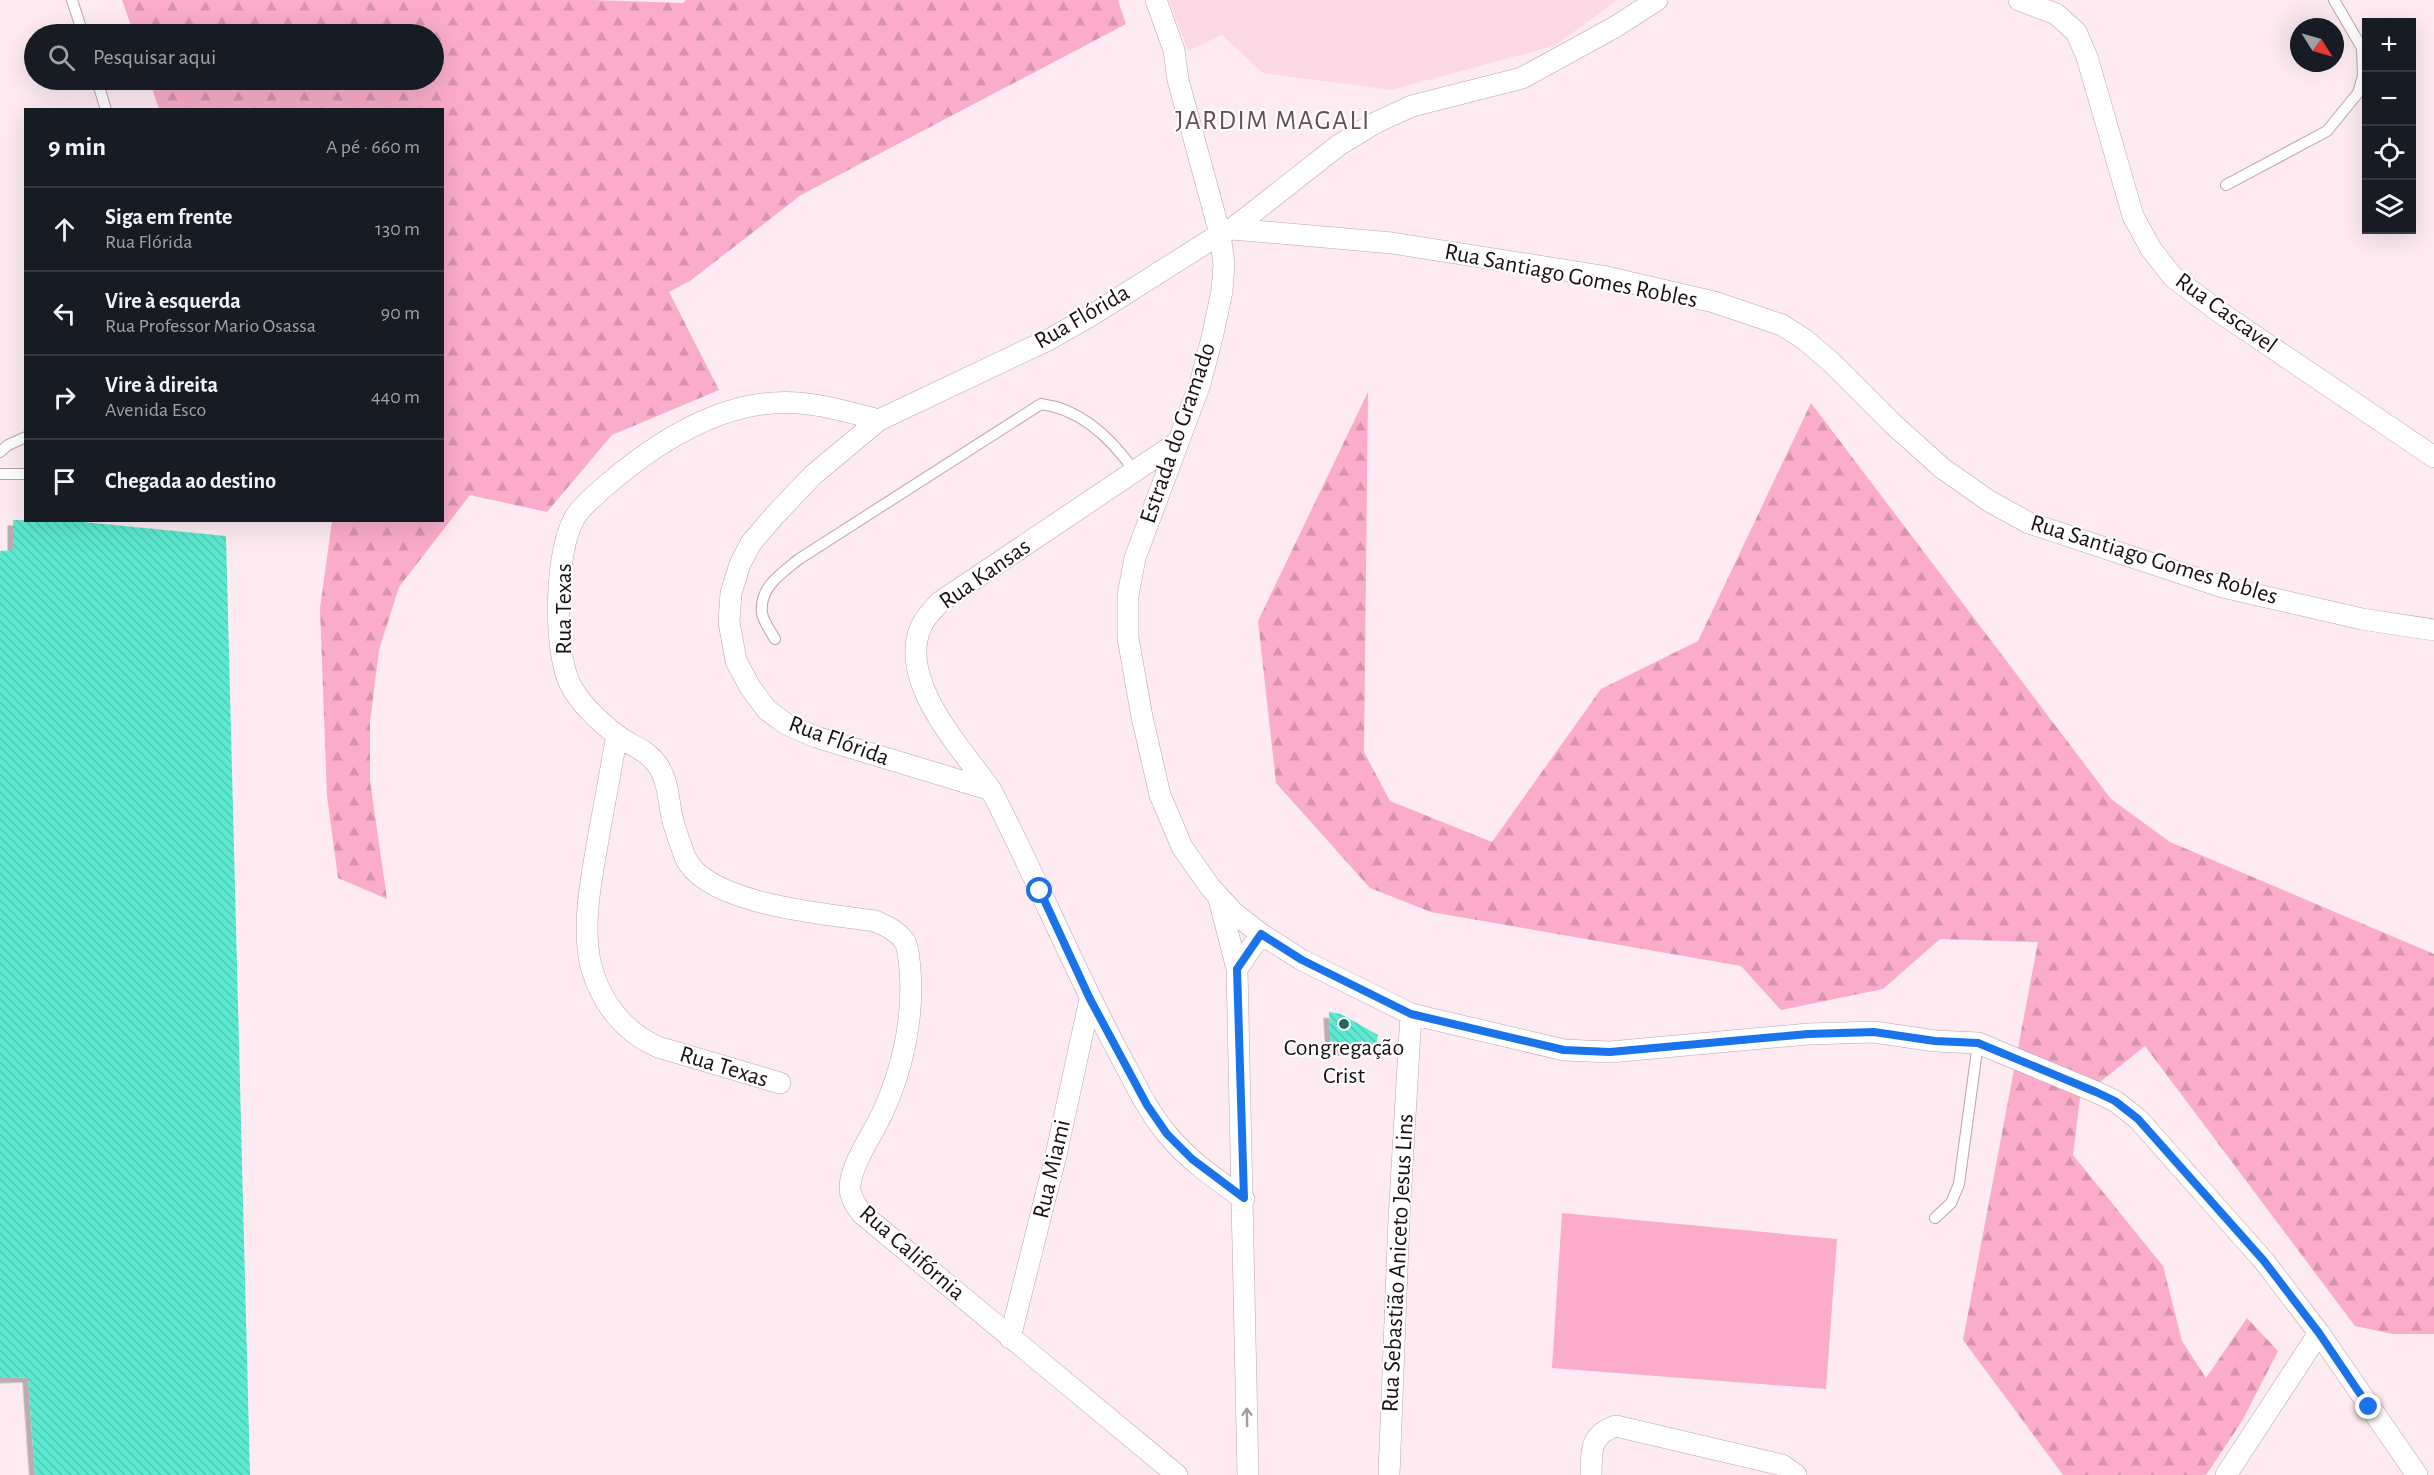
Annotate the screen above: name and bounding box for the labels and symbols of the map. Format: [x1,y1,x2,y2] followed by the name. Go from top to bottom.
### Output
[2290,18,2344,72] north arrow
[1175,107,1371,134] district label: JARDIM MAGALI
[1442,240,1700,312] street label: Rua Santiago Gomes Robles
[2171,268,2281,358] street label: Rua Cascavel
[1030,280,1134,354] street label: Rua Flórida
[1136,340,1220,526] street label: Estrada do Gramado
[2028,511,2280,609] street label: Rua Santiago Gomes Robles
[935,534,1035,614] street label: Rua Kansas
[552,563,576,655] street label: Rua Texas
[786,712,892,770] street label: Rua Flórida
[1026,877,1052,903] route start
[1337,1017,1351,1031] marker: Congregação Crist
[1284,1036,1404,1088] place label: Congregação Crist
[677,1042,771,1092] street label: Rua Texas
[1378,1113,1418,1413] street label: Rua Sebastião Aniceto Jesus Lins
[1029,1117,1075,1221] street label: Rua Miami
[855,1201,969,1305] street label: Rua Califórnia
[2355,1393,2381,1419] route end
[1241,1407,1253,1427] one-way arrow

